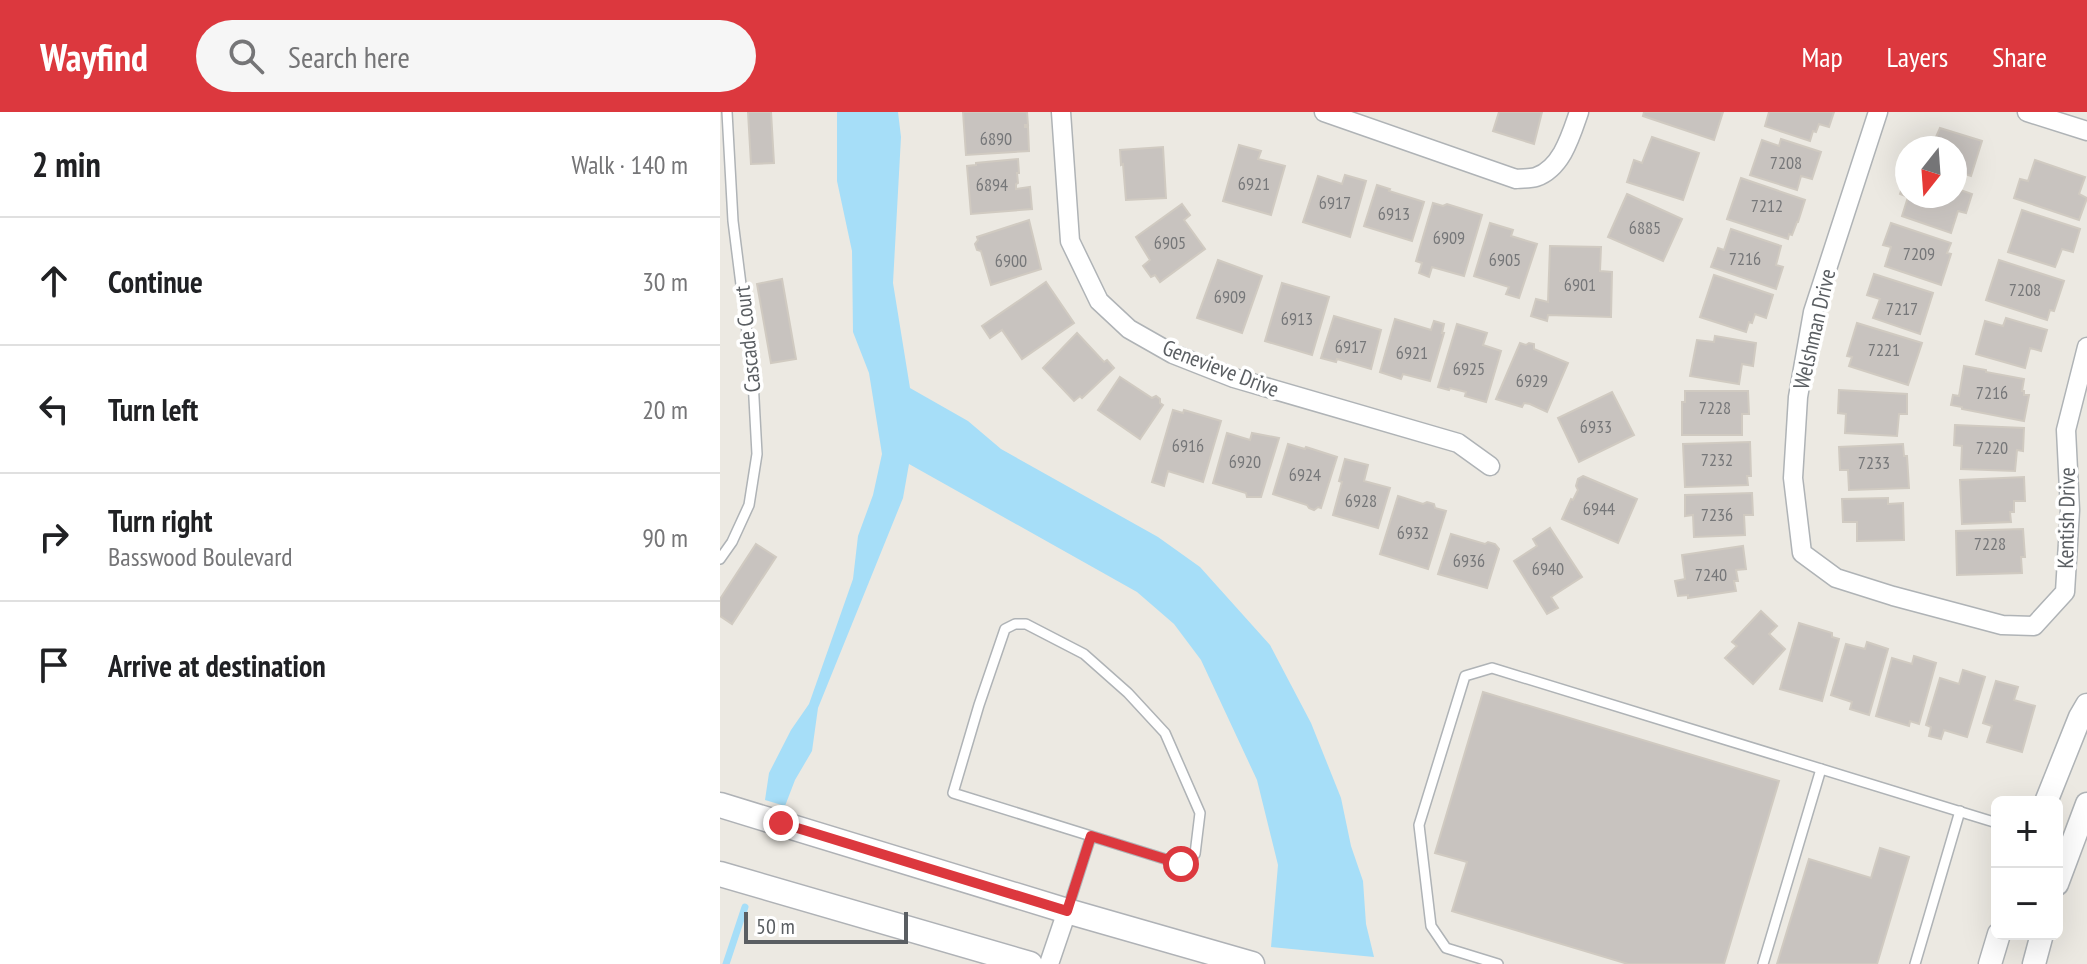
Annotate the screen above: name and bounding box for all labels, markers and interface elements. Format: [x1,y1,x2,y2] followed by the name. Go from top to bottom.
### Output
[196,20,756,92] search box
[40,32,148,81] text: Wayfind
[224,34,268,78] icon: search
[288,37,410,76] text: Search here
[1801,38,1843,75] text: Map
[1887,38,1948,75] text: Layers
[1992,38,2047,75] text: Share
[980,127,1012,150] house number: 6890
[1895,136,1967,208] north arrow
[32,142,101,186] text: 2 min
[571,148,688,181] text: Walk · 140 m
[1770,151,1802,174] house number: 7208
[1238,172,1270,195] house number: 6921
[976,173,1008,196] house number: 6894
[1319,191,1351,214] house number: 6917
[1751,194,1783,217] house number: 7212
[1378,202,1410,225] house number: 6913
[1629,216,1661,239] house number: 6885
[1433,226,1465,249] house number: 6909
[1154,231,1186,254] house number: 6905
[1903,242,1935,265] house number: 7209
[1729,247,1761,270] house number: 7216
[1489,248,1521,271] house number: 6905
[995,249,1027,272] house number: 6900
[32,259,76,303] icon: ahead
[108,262,203,301] text: Continue
[642,265,688,298] text: 30 m
[1787,266,1841,392] street label: Welshman Drive
[1564,273,1596,296] house number: 6901
[2009,278,2041,301] house number: 7208
[727,284,767,394] street label: Cascade Court
[1214,285,1246,308] house number: 6909
[1886,297,1918,320] house number: 7217
[1281,307,1313,330] house number: 6913
[1159,333,1283,403] street label: Genevieve Drive
[1335,335,1367,358] house number: 6917
[1868,338,1900,361] house number: 7221
[1396,341,1428,364] house number: 6921
[1453,357,1485,380] house number: 6925
[1516,369,1548,392] house number: 6929
[1976,381,2008,404] house number: 7216
[32,387,76,431] icon: left
[108,390,198,429] text: Turn left
[642,393,688,426] text: 20 m
[1699,396,1731,419] house number: 7228
[1580,415,1612,438] house number: 6933
[1172,434,1204,457] house number: 6916
[1976,436,2008,459] house number: 7220
[1701,448,1733,471] house number: 7232
[1229,450,1261,473] house number: 6920
[1858,451,1890,474] house number: 7233
[1289,463,1321,486] house number: 6924
[2051,467,2081,569] street label: Kentish Drive
[1345,489,1377,512] house number: 6928
[1583,497,1615,520] house number: 6944
[108,501,212,540] text: Turn right
[1701,503,1733,526] house number: 7236
[32,515,76,559] icon: right
[642,521,688,554] text: 90 m
[1397,521,1429,544] house number: 6932
[1974,532,2006,555] house number: 7228
[108,540,293,573] text: Basswood Boulevard
[1453,549,1485,572] house number: 6936
[1532,557,1564,580] house number: 6940
[1695,563,1727,586] house number: 7240
[32,643,76,687] icon: arrive
[108,646,326,685] text: Arrive at destination
[1991,796,2063,940] map controls
[1991,796,2063,868] button: +
[763,805,799,841] route end
[1163,846,1199,882] route start
[1991,868,2063,940] button: −
[744,908,908,944] scale bar
[756,912,795,940] text: 50 m

